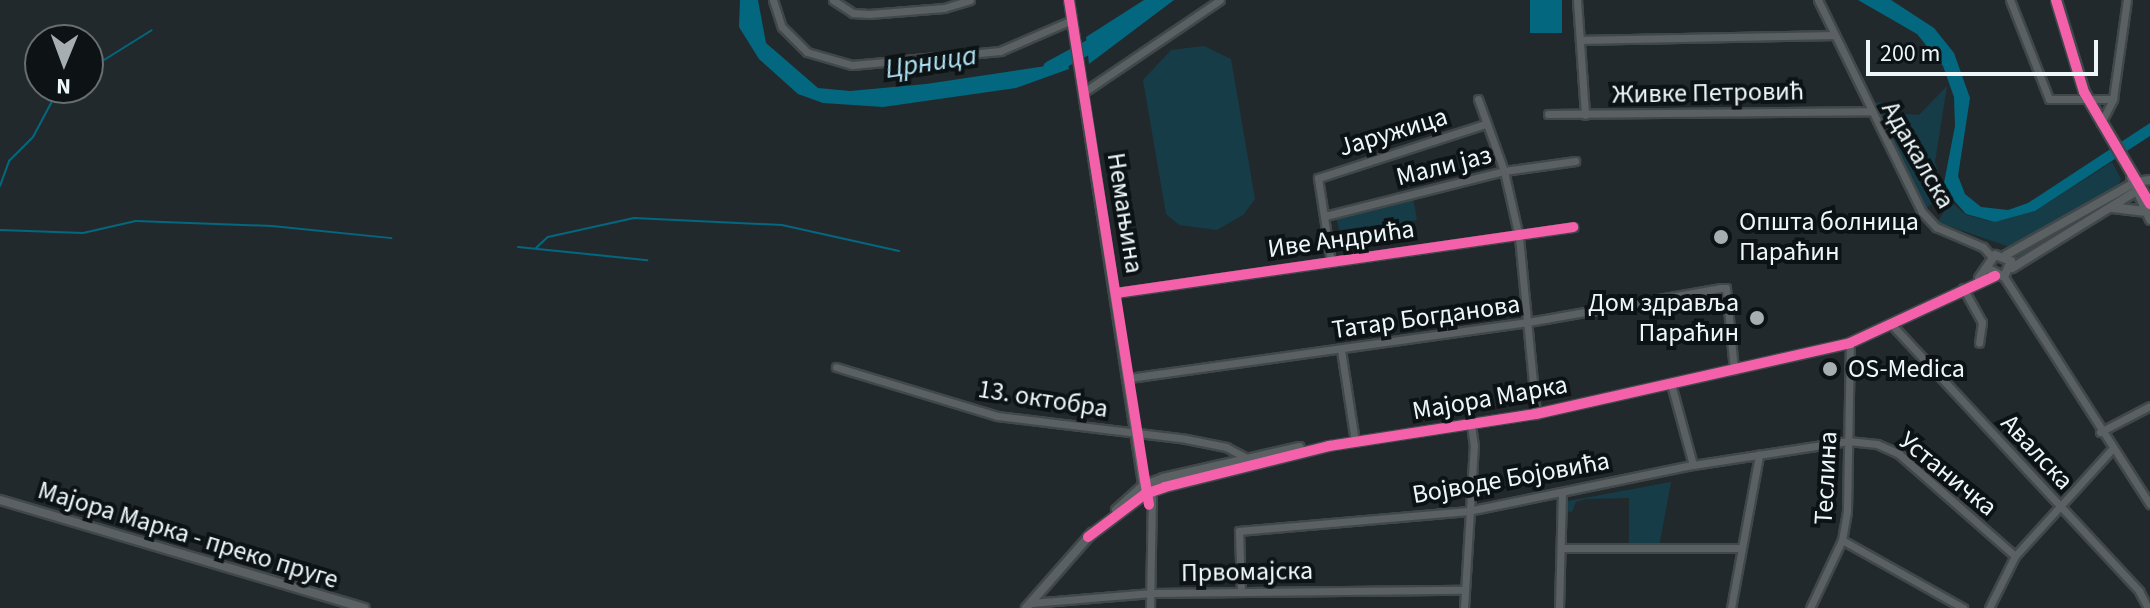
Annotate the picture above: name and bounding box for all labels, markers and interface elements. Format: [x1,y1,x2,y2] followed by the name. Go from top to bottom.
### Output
[24,24,104,104] north arrow
[1870,24,2102,74] scale bar
[1880,36,1940,71] text: 200 m
[883,38,979,86] water label: Црница
[56,70,71,102] text: N
[1612,76,1804,110] street label: Живке Петровић
[1875,96,1961,214] street label: Адакалска
[1335,101,1451,163] street label: Јаружица
[1393,139,1495,193] street label: Мали јаз
[1100,151,1150,275] street label: Немањина
[1739,206,1919,268] place label: Општа болница Параћин
[1266,213,1416,265] street label: Иве Андрића
[1710,226,1732,248] marker: Општа болница Параћин
[1588,287,1739,348] place label: Дом здравља Параћин
[1330,288,1522,346] street label: Татар Богданова
[1746,307,1768,329] marker: Дом здравља Параћин
[1848,353,1965,385] place label: OS-Medica
[1819,358,1841,380] marker: OS-Medica
[1410,369,1570,427] street label: Мајора Марка
[976,373,1110,425] street label: 13. октобра
[1994,408,2080,496] street label: Авалска
[1893,425,2003,523] street label: Устаничка
[1808,430,1844,526] street label: Теслина
[1410,445,1612,511] street label: Војводе Бојовића
[34,474,342,596] street label: Мајора Марка - преко пруге
[1181,555,1313,589] street label: Првомајска

